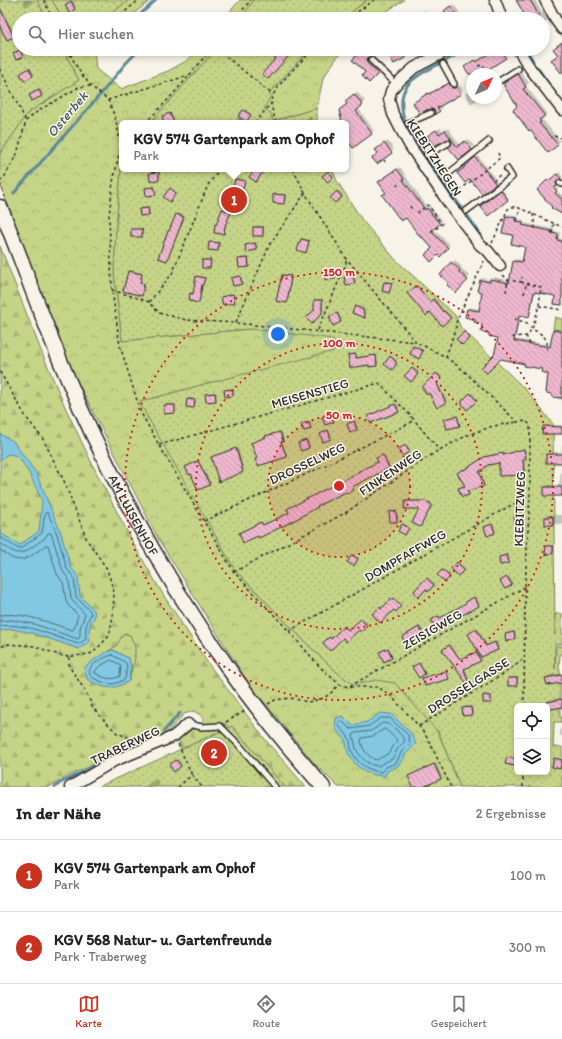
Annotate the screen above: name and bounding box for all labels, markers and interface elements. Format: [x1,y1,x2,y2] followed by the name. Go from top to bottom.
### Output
[12,12,550,56] search box
[26,23,48,45] icon: search
[58,25,134,43] text: Hier suchen
[466,68,502,104] north arrow
[43,87,92,141] water label: Osterbek
[404,116,465,199] street label: KIEBITZHEGEN
[119,120,349,172] popup
[133,130,335,148] text: KGV 574 Gartenpark am Ophof
[133,148,159,163] text: Park
[221,185,247,215] pin: 1
[323,265,356,279] text: 150 m
[268,324,288,344] your location
[322,336,356,350] text: 100 m
[270,375,351,412] street label: MEISENSTIEG
[326,408,353,422] text: 50 m
[267,439,347,488] street label: DROSSELWEG
[356,446,424,499] street label: FINKENWEG
[511,471,528,547] street label: KIEBITZWEG
[106,472,162,559] street label: AM LUISENHOF
[332,479,346,493] centre of rings
[362,526,449,585] street label: DOMPFAFFWEG
[400,606,465,653] street label: ZEISIGWEG
[425,654,512,717] street label: DROSSELGASSE
[514,703,550,775] map controls
[514,703,550,739] button: locate
[88,723,162,768] street label: TRABERWEG
[201,738,227,768] pin: 2
[514,739,550,775] button: layers
[16,803,101,823] text: In der Nähe
[476,806,546,821] text: 2 Ergebnisse
[54,859,255,877] text: KGV 574 Gartenpark am Ophof
[26,868,32,883] text: 1
[510,868,546,883] text: 100 m
[54,877,80,892] text: Park
[54,931,272,949] text: KGV 568 Natur- u. Gartenfreunde
[26,940,32,955] text: 2
[509,940,546,955] text: 300 m
[54,949,147,964] text: Park · Traberweg
[75,993,102,1030] tab: Karte
[253,993,280,1030] tab: Route
[431,993,487,1030] tab: Gespeichert

